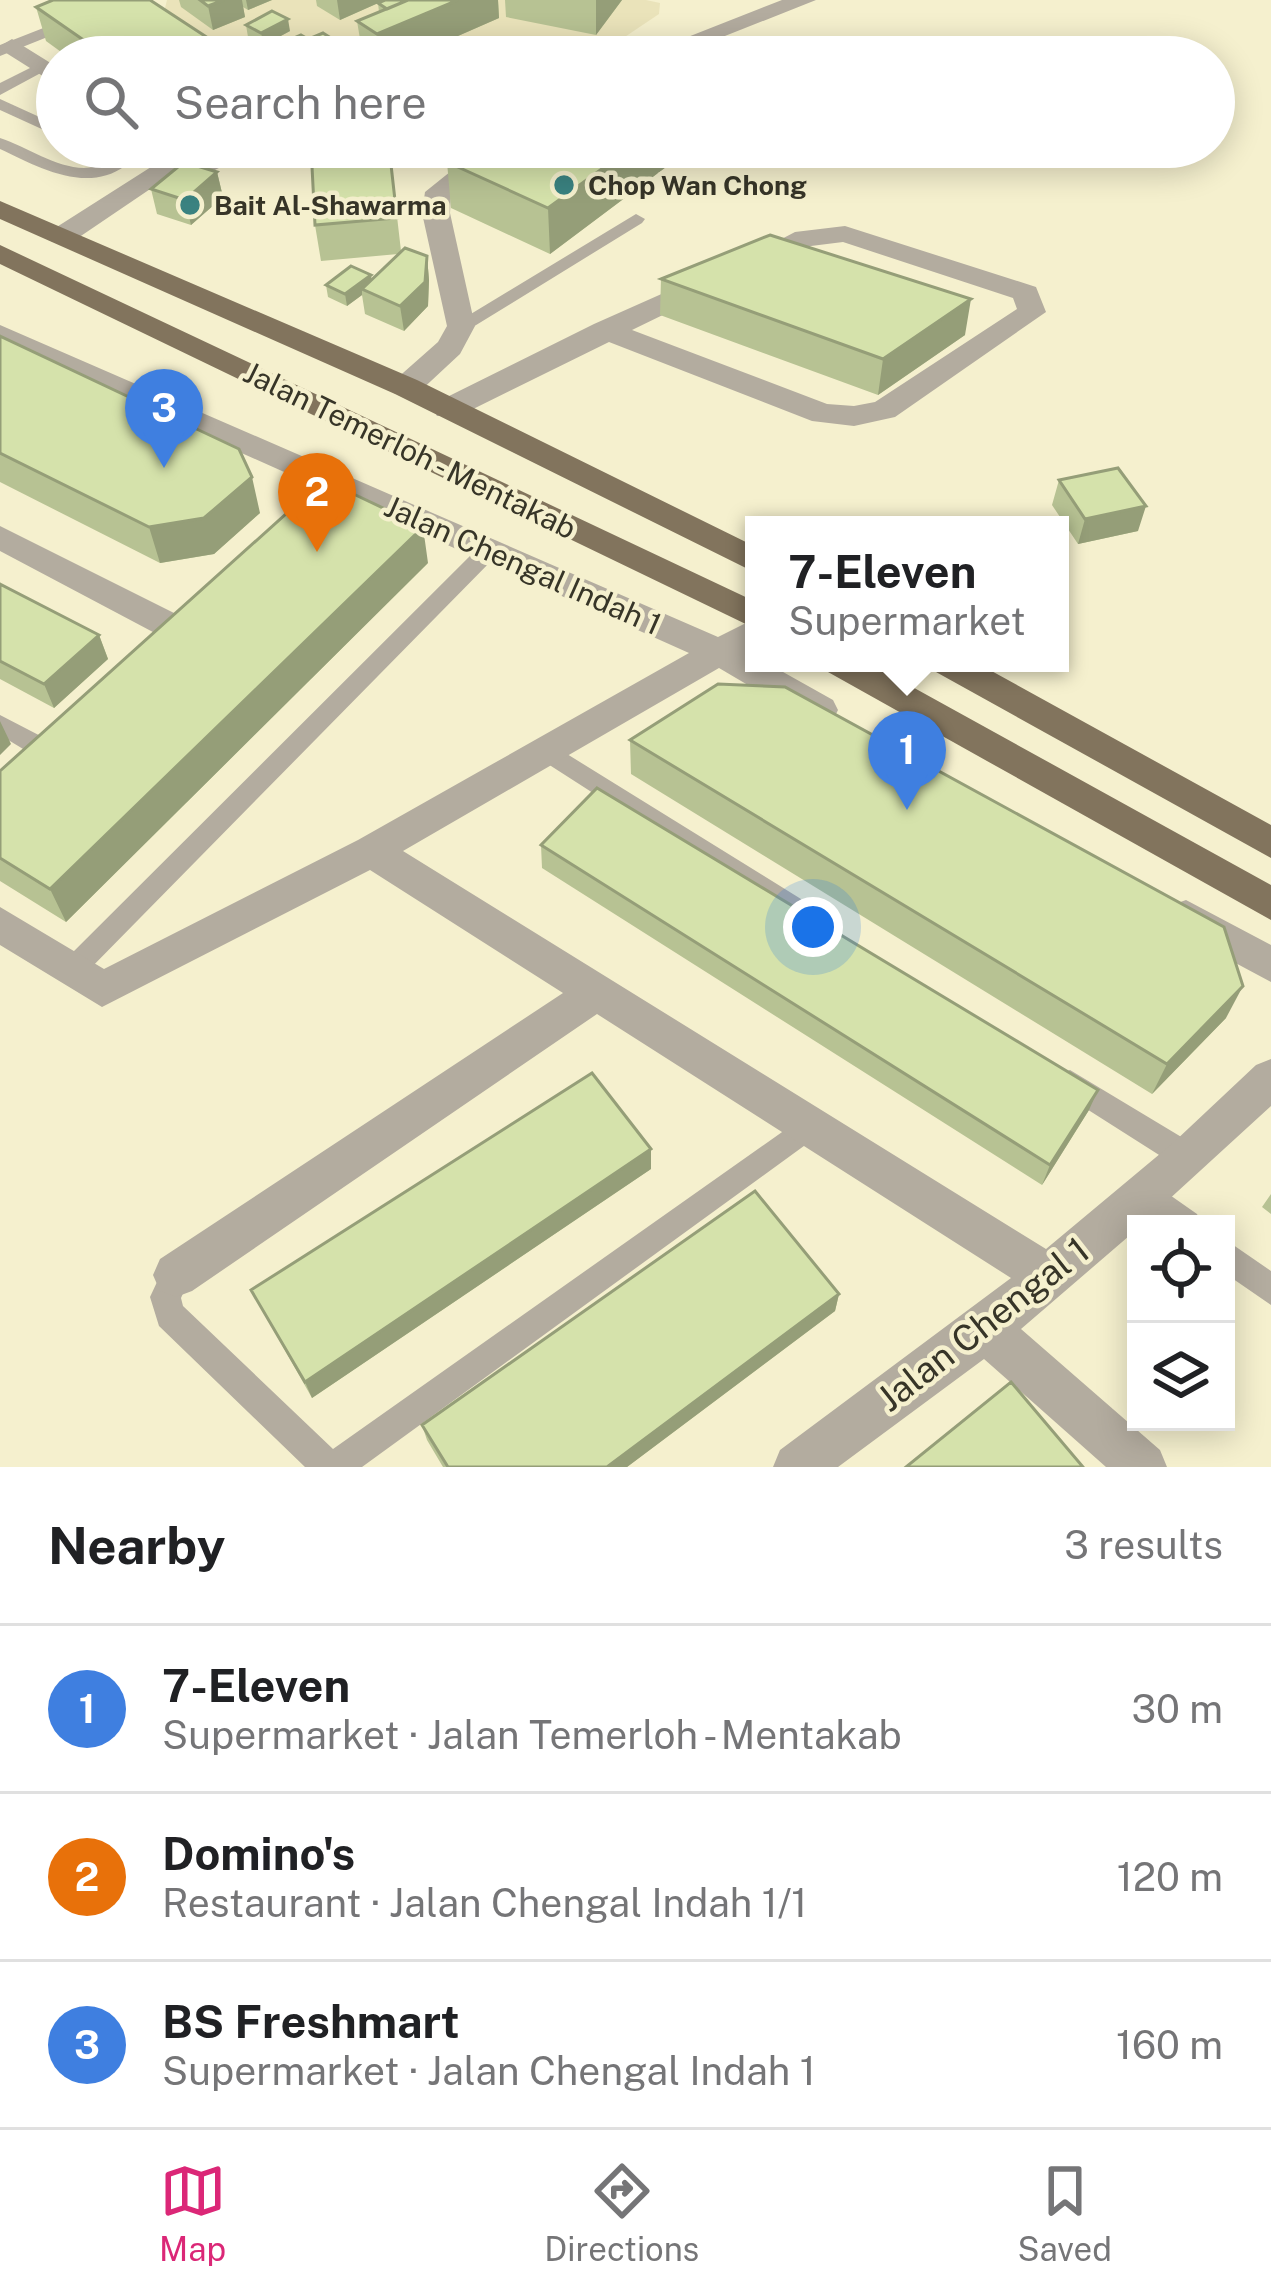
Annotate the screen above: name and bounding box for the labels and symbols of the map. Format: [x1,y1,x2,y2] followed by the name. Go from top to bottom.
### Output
[588,169,807,201] place label: Chop Wan Chong
[551,172,577,198] marker: Chop Wan Chong
[214,189,446,221] place label: Bait Al-Shawarma
[177,192,203,218] marker: Bait Al-Shawarma
[238,354,582,546] street label: Jalan Temerloh - Mentakab
[125,369,203,468] pin: 3
[278,453,356,552] pin: 2
[379,488,667,642] street label: Jalan Chengal Indah 1
[868,711,946,810] pin: 1
[783,897,843,957] your location
[869,1228,1097,1420] street label: Jalan Chengal 1

